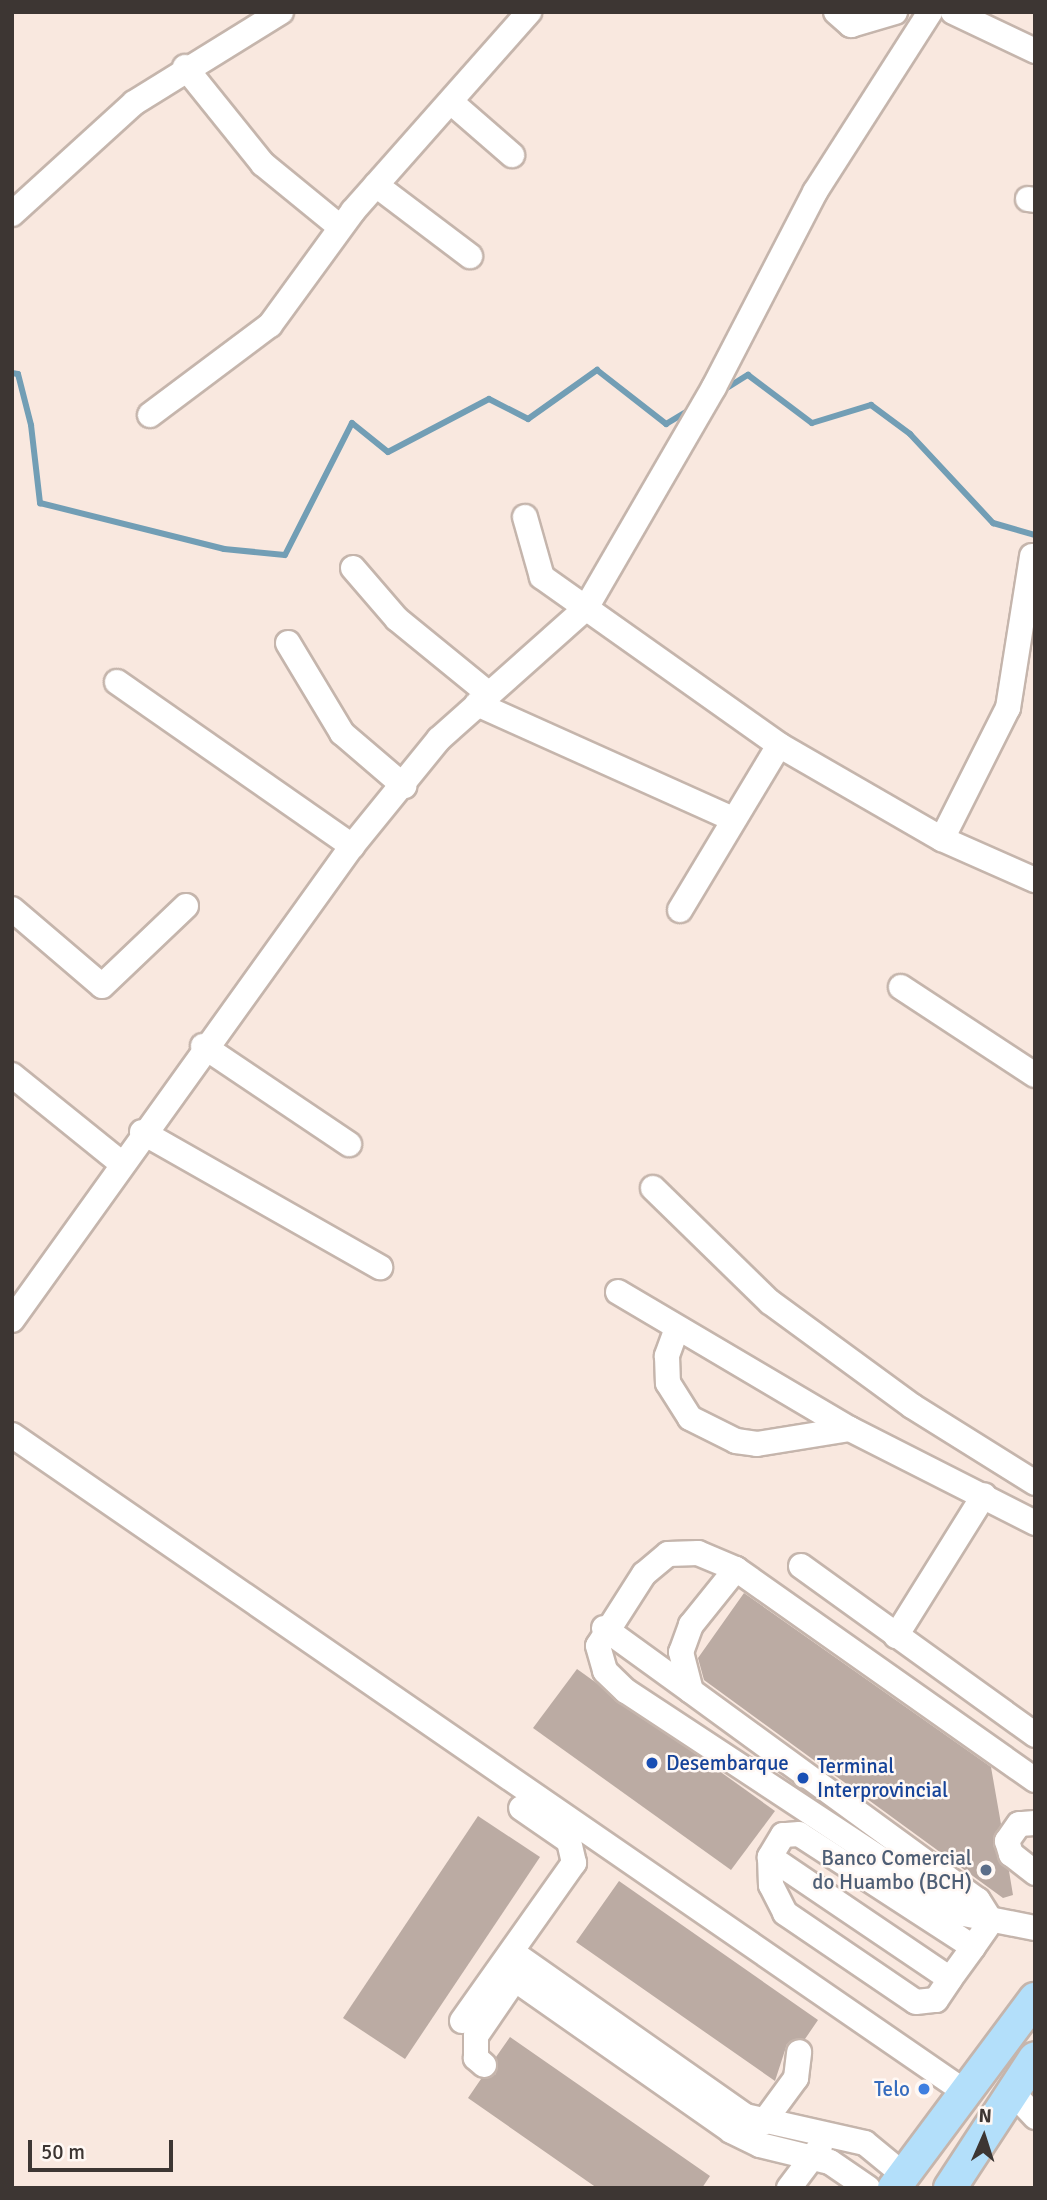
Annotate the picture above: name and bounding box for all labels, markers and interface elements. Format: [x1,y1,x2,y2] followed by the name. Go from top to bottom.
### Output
[666,1750,789,1776] place label: Desembarque
[817,1753,948,1803] place label: Terminal Interprovincial
[644,1755,660,1771] marker: Desembarque
[795,1770,811,1786] marker: Terminal Interprovincial
[812,1845,972,1895] place label: Banco Comercial do Huambo (BCH)
[978,1862,994,1878] marker: Banco Comercial do Huambo (BCH)
[874,2076,910,2102] place label: Telo
[916,2081,932,2097] marker: Telo
[949,2102,1019,2172] north arrow
[978,2104,992,2128] text: N
[32,2126,177,2170] scale bar
[41,2139,85,2165] text: 50 m

